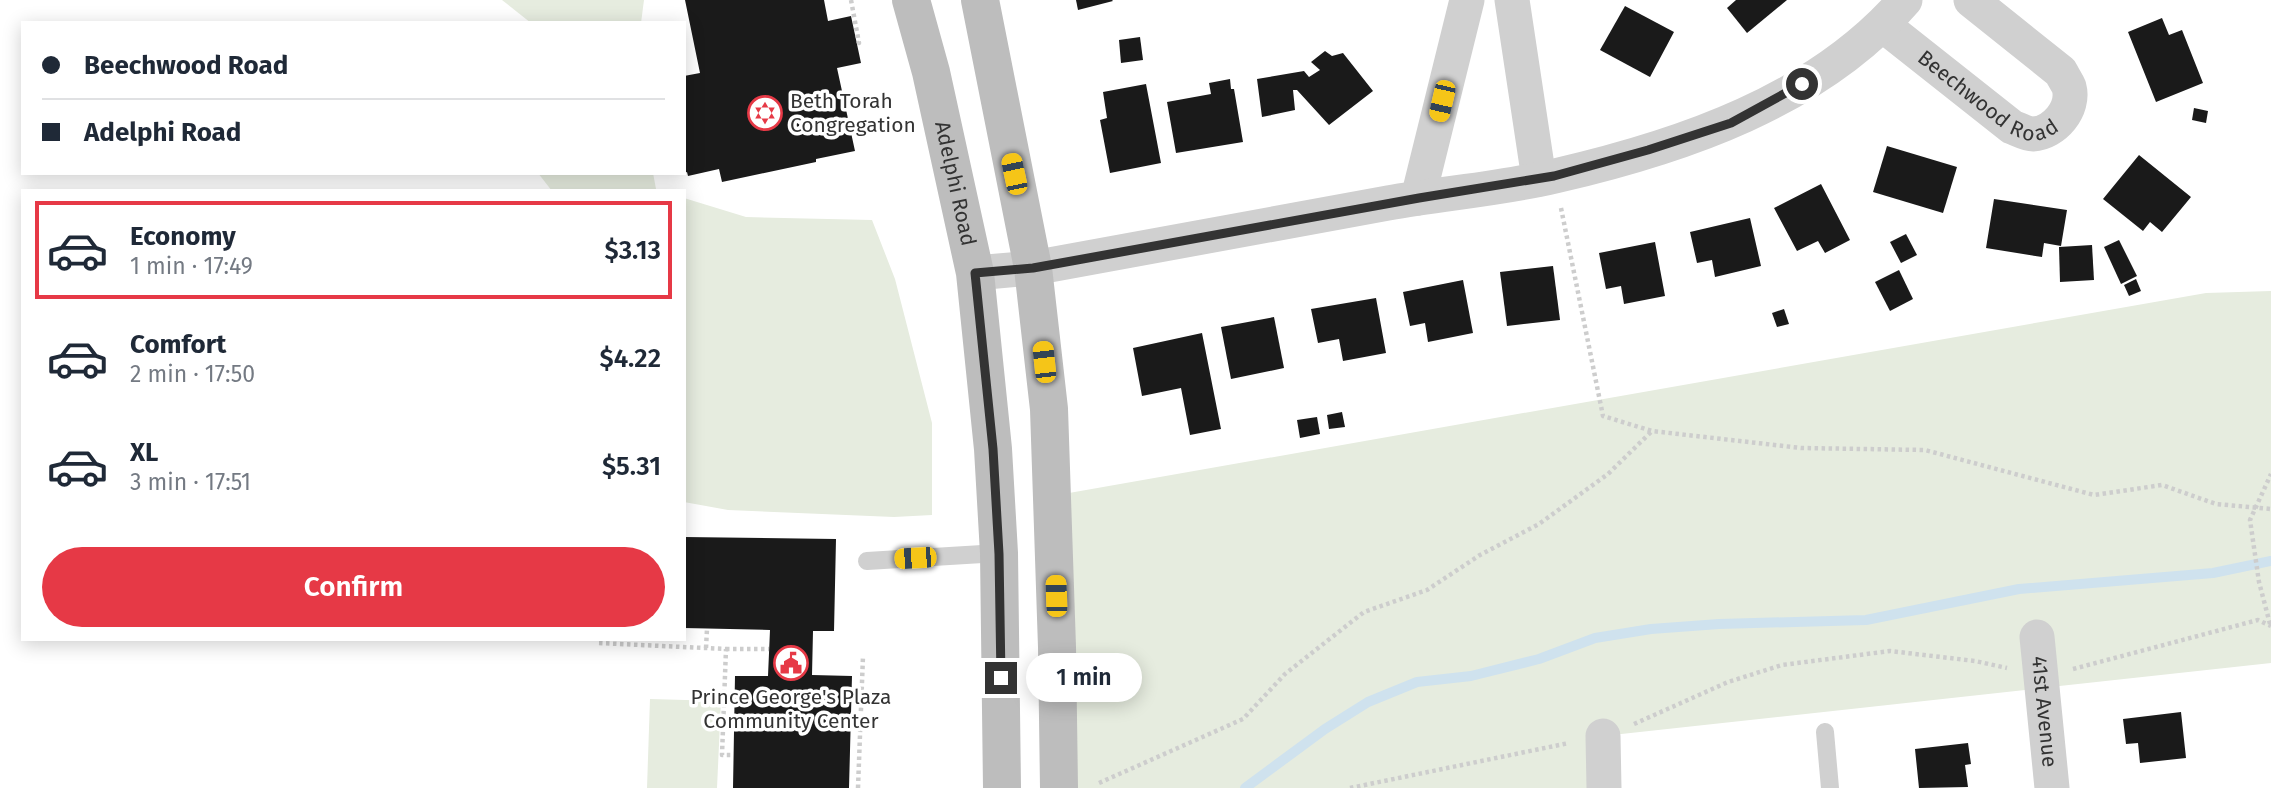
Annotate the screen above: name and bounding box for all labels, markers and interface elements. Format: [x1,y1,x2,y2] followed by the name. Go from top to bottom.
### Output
[1912,45,2063,147] street label: Beechwood Road
[84,50,288,81] text: Beechwood Road
[1786,68,1818,100] route start
[1428,78,1457,124] car
[790,88,916,138] place label: Beth Torah Congregation
[746,94,784,132] synagogue icon: Beth Torah Congregation
[84,117,241,148] text: Adelphi Road
[929,119,982,248] street label: Adelphi Road
[1000,151,1029,197] car
[46,219,109,282] icon: car
[130,221,236,252] text: Economy
[605,235,661,266] text: $3.13
[130,252,253,280] text: 1 min · 17:49
[46,327,109,390] icon: car
[130,329,226,360] text: Comfort
[1032,340,1057,384] car
[599,343,661,374] text: $4.22
[130,360,255,388] text: 2 min · 17:50
[46,435,109,498] icon: car
[130,437,158,468] text: XL
[602,451,661,482] text: $5.31
[130,468,251,496] text: 3 min · 17:51
[894,546,937,570] car
[42,547,665,627] button: Confirm
[1045,575,1068,617] car
[772,644,810,682] public building icon: Prince George's Plaza Community Center
[1026,654,1141,702] callout: 1 min
[2026,655,2063,769] street label: 41st Avenue
[985,662,1017,694] route end
[1056,663,1112,691] text: 1 min
[691,684,891,734] place label: Prince George's Plaza Community Center

